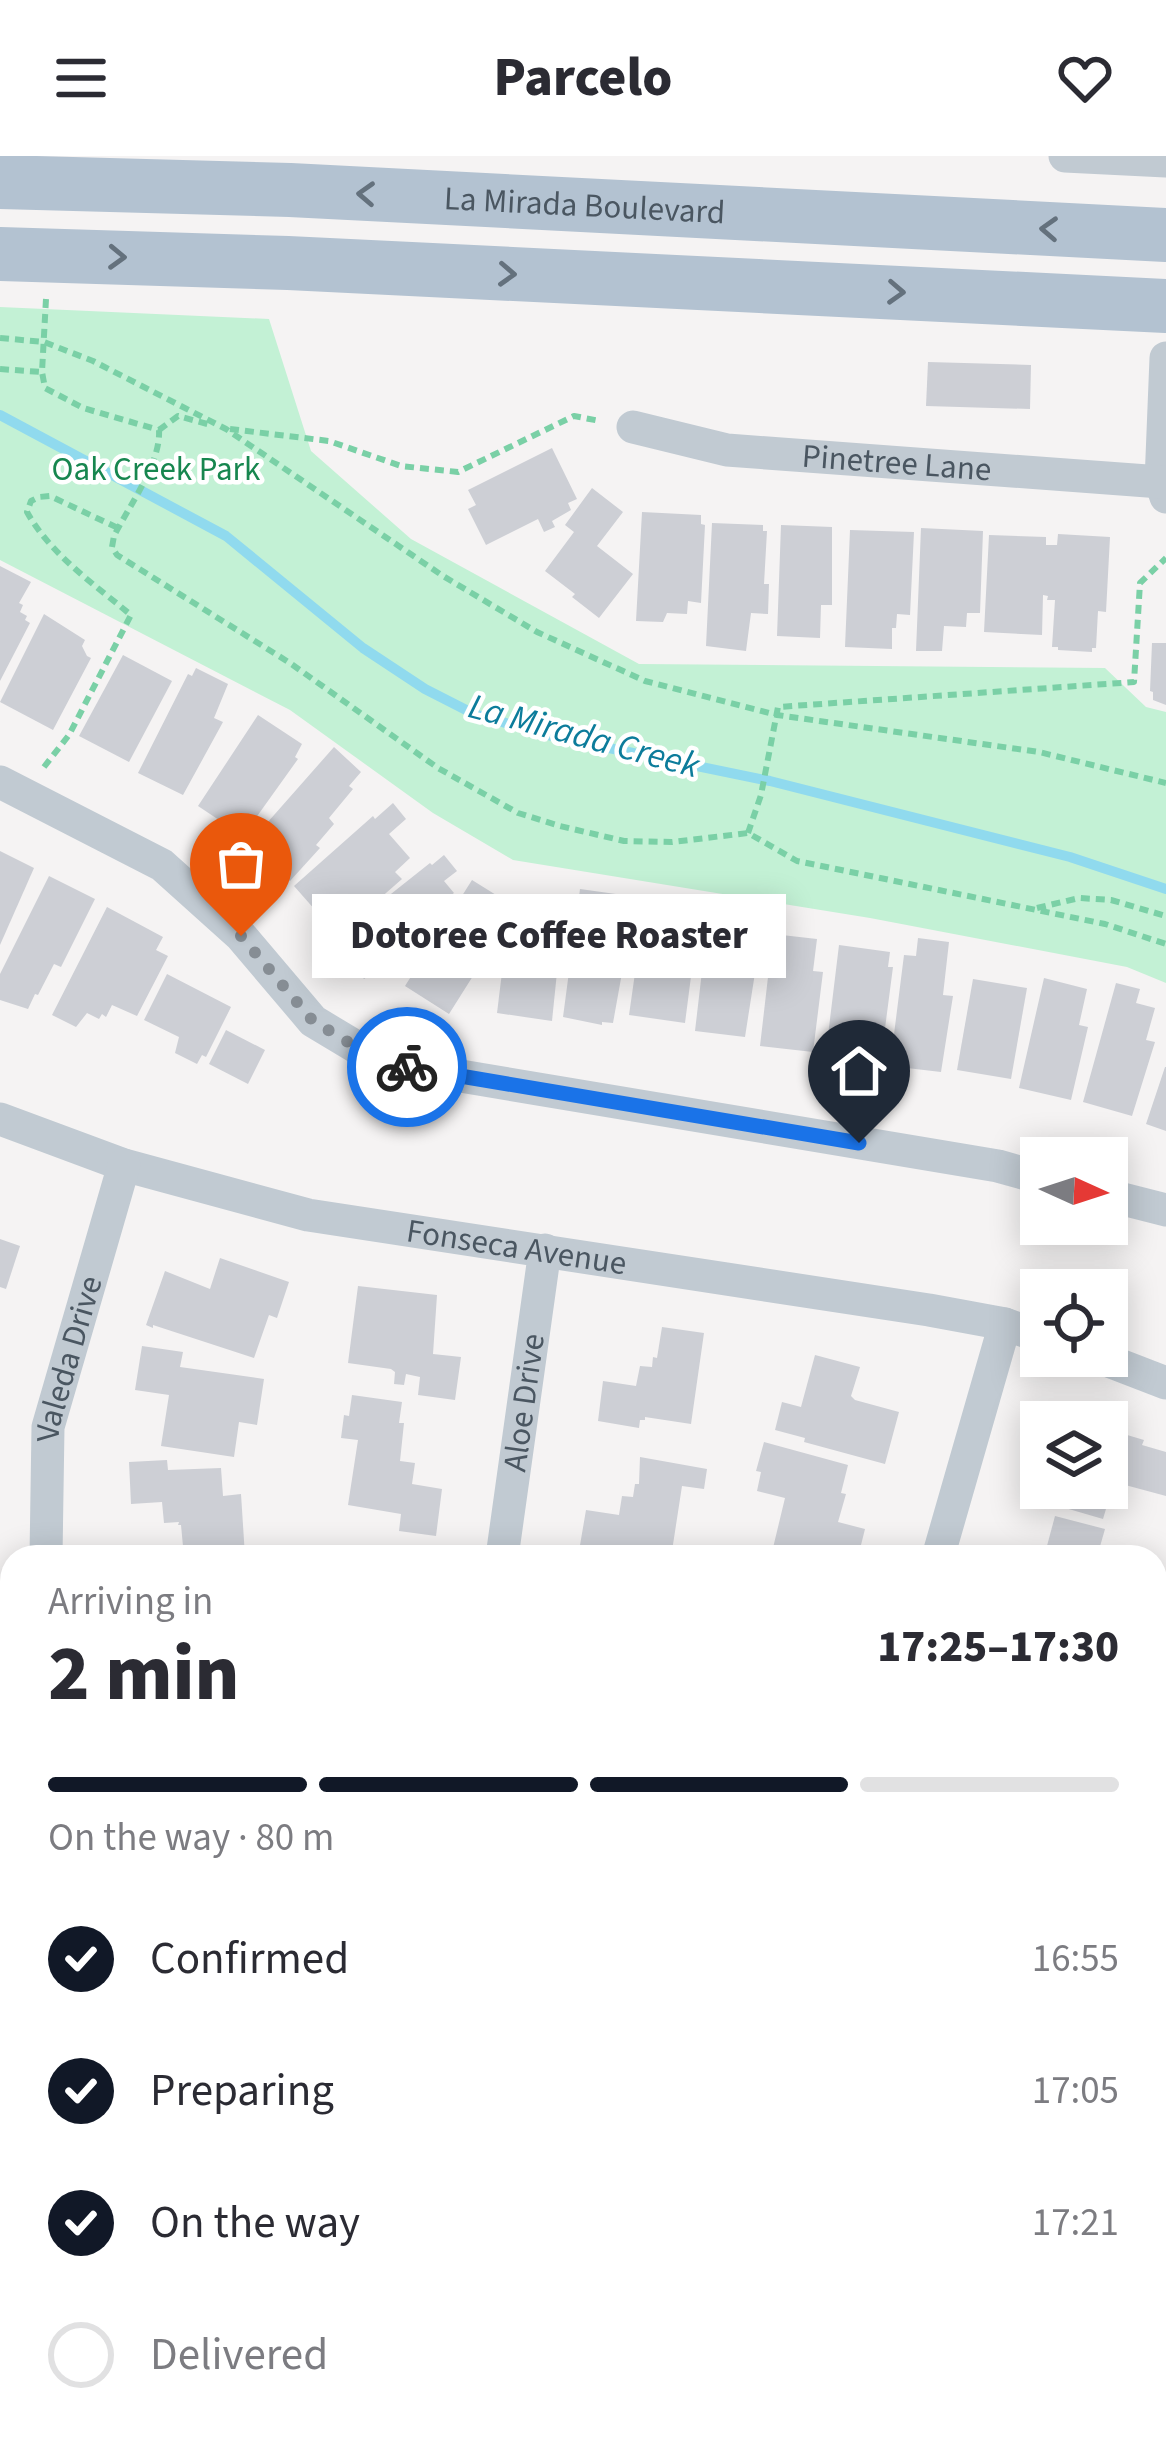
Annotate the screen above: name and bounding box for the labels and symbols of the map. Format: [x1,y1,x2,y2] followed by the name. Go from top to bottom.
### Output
[443,174,726,236] street label: La Mirada Boulevard
[356,182,375,208] one-way arrow
[1039,216,1058,242] one-way arrow
[108,244,127,270] one-way arrow
[498,261,517,287] one-way arrow
[887,279,906,305] one-way arrow
[800,432,993,493] street label: Pinetree Lane
[52,446,261,493] park label: Oak Creek Park
[463,681,706,792] water label: La Mirada Creek
[190,813,292,936] pin
[313,894,787,978] callout: Dotoree Coffee Roaster
[347,1007,467,1127] courier
[808,1020,910,1143] pin
[1020,1137,1128,1245] north arrow
[403,1207,630,1287] street label: Fonseca Avenue
[24,1270,114,1442] street label: Valeda Drive
[491,1331,557,1474] street label: Aloe Drive

